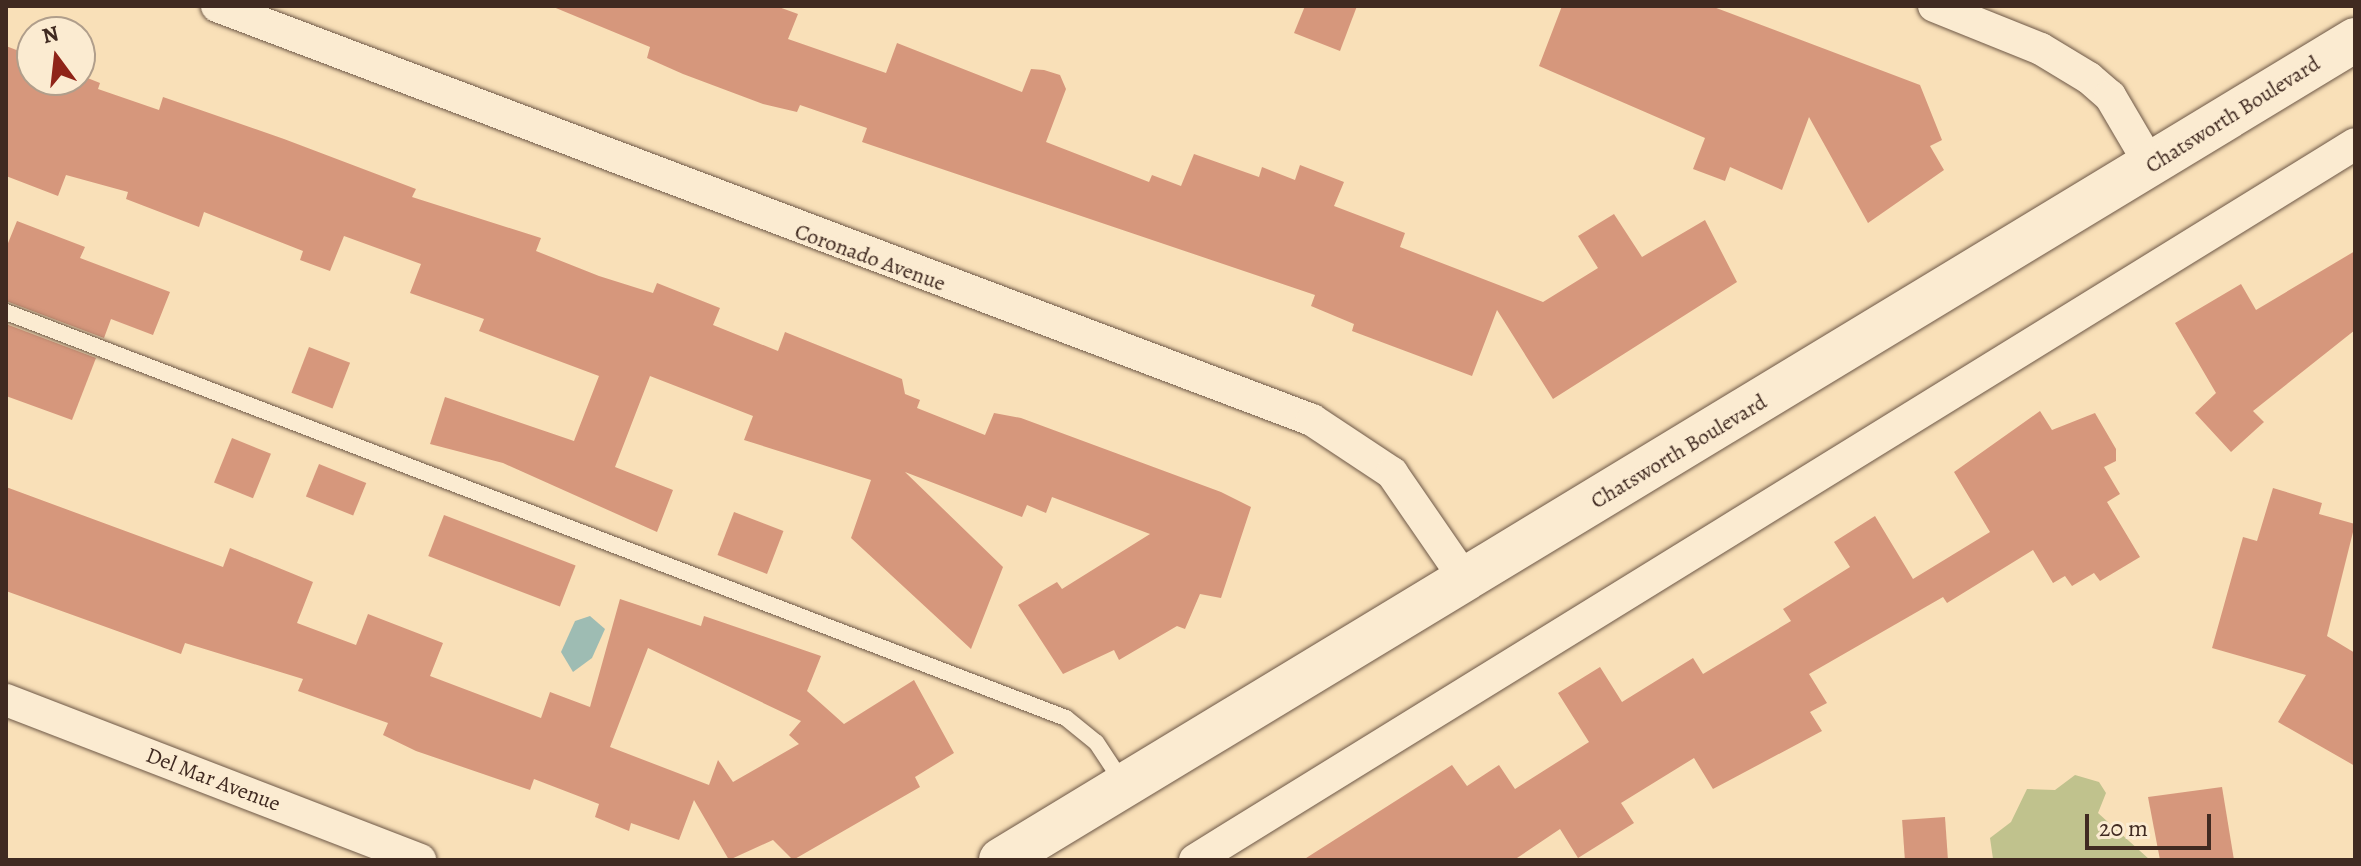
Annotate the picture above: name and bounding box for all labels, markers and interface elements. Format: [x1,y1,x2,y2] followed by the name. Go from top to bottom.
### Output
[16,16,96,96] north arrow
[39,18,62,51] text: N
[2141,51,2325,179] street label: Chatsworth Boulevard
[791,219,949,297] street label: Coronado Avenue
[1586,389,1772,515] street label: Chatsworth Boulevard
[142,742,284,818] street label: Del Mar Avenue
[2089,798,2215,848] scale bar
[2099,812,2148,844] text: 20 m

